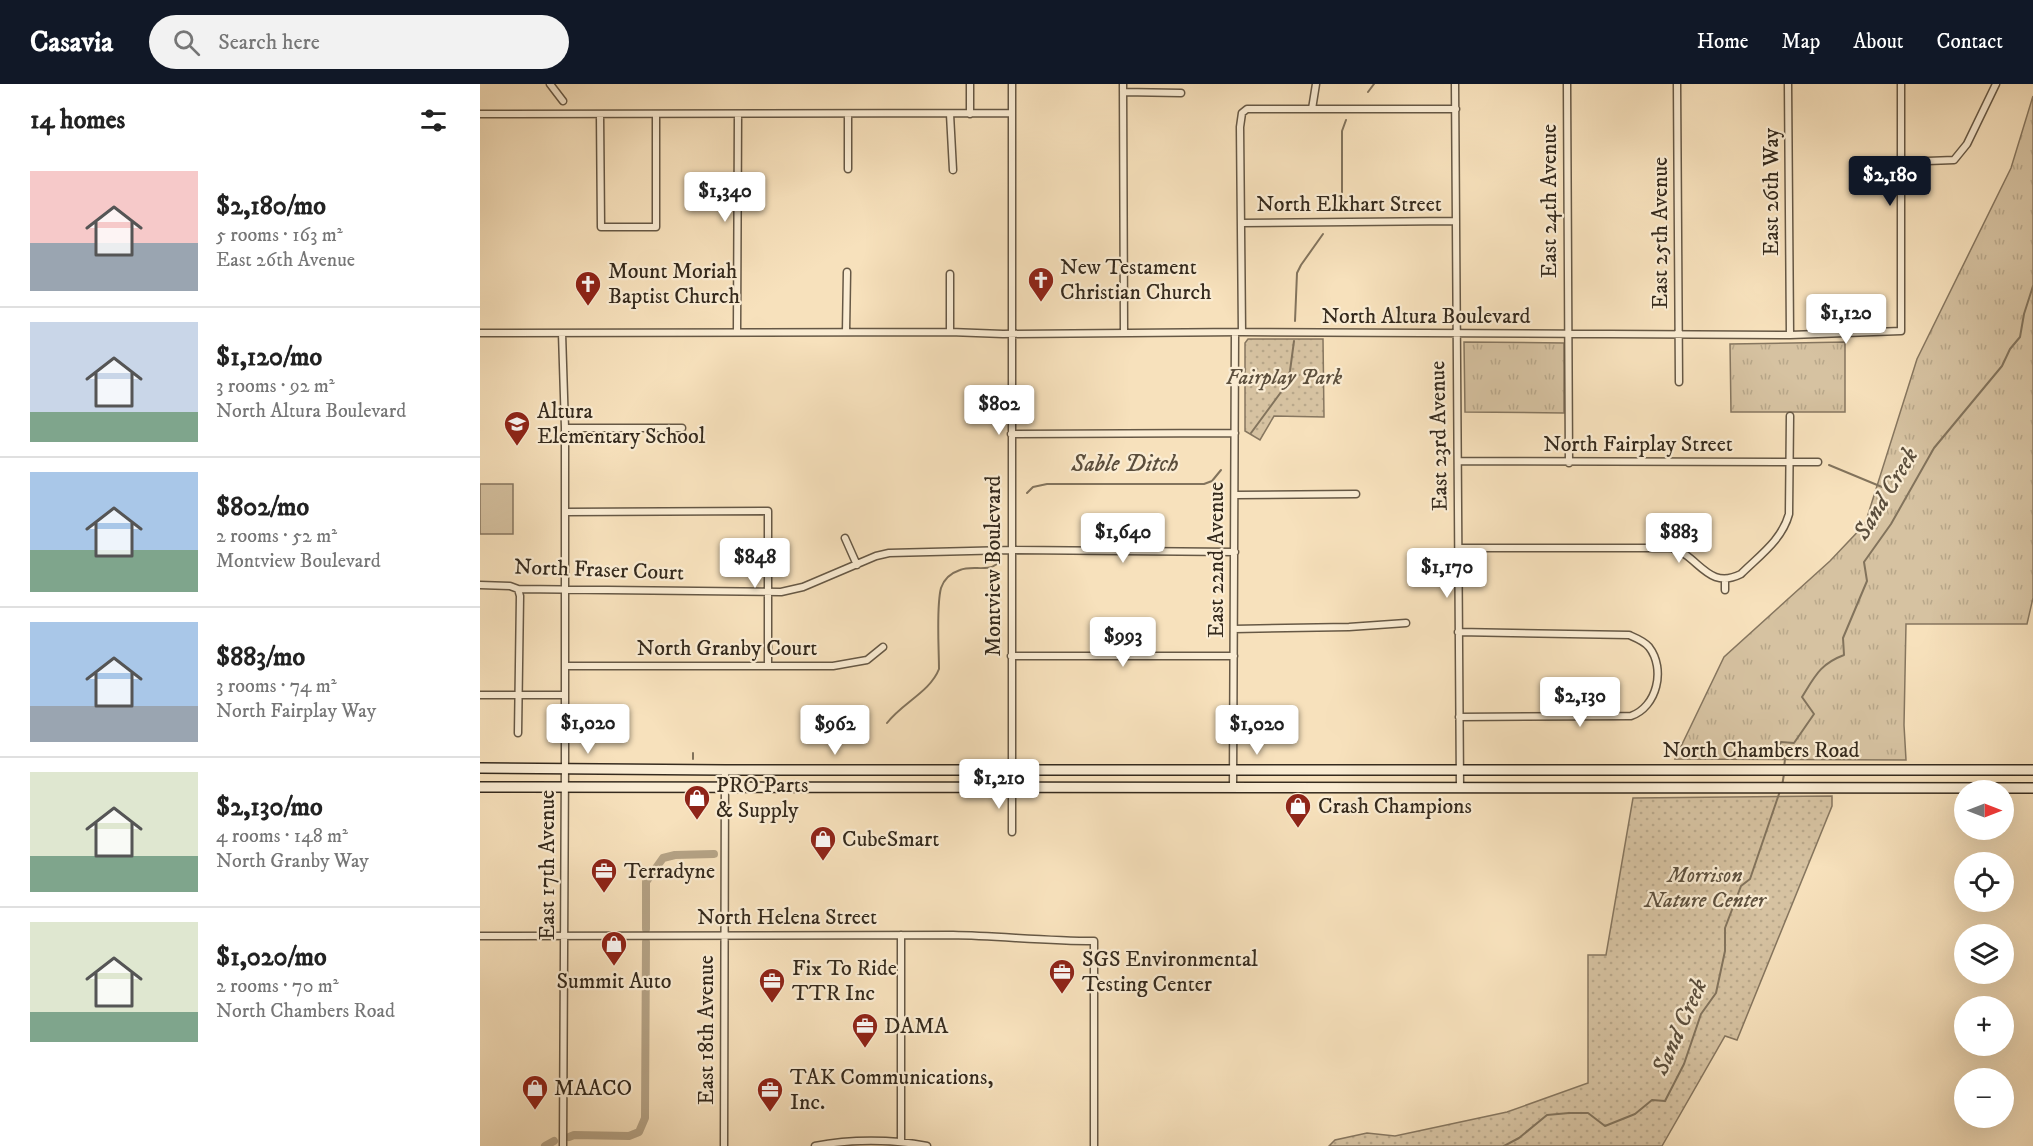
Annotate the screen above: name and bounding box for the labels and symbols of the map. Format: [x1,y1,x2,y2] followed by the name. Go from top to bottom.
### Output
[1536,124,1563,278] street label: East 24th Avenue
[1758,127,1785,256] street label: East 26th Way
[1841,156,1939,207] pin: $2,180
[1647,157,1674,309] street label: East 25th Avenue
[676,172,774,223] pin: $1,340
[1256,191,1442,218] street label: North Elkhart Street
[1060,254,1212,306] place label: New Testament Christian Church
[608,258,740,310] place label: Mount Moriah Baptist Church
[1026,265,1056,303] church icon: New Testament Christian Church
[573,269,603,307] church icon: Mount Moriah Baptist Church
[1797,294,1895,345] pin: $1,120
[1321,303,1531,330] street label: North Altura Boulevard
[1424,361,1454,511] street label: East 23rd Avenue
[1226,364,1343,391] park label: Fairplay Park
[963,385,1035,436] pin: $802
[537,398,706,450] place label: Altura Elementary School
[502,409,532,447] school or university icon: Altura Elementary School
[1543,431,1733,458] street label: North Fairplay Street
[1846,442,1925,546] water label: Sand Creek
[1070,449,1179,479] water label: Sable Ditch
[980,475,1007,657] street label: Montview Boulevard
[1203,482,1230,638] street label: East 22nd Avenue
[1074,513,1172,564] pin: $1,640
[1643,513,1715,564] pin: $883
[719,538,791,589] pin: $848
[1398,548,1496,599] pin: $1,170
[513,554,685,586] street label: North Fraser Court
[1087,617,1159,668] pin: $993
[637,635,817,662] street label: North Granby Court
[1531,677,1629,728] pin: $2,130
[539,704,637,755] pin: $1,020
[799,705,871,756] pin: $962
[1208,705,1306,756] pin: $1,020
[1663,737,1859,764] street label: North Chambers Road
[950,759,1048,810] pin: $1,210
[716,772,808,824] place label: PRO Parts & Supply
[1954,780,2014,840] north arrow
[682,783,712,821] shop icon: PRO Parts & Supply
[534,790,561,940] street label: East 17th Avenue
[1283,791,1313,829] shop icon: Crash Champions
[1318,793,1472,820] place label: Crash Champions
[808,824,838,862] shop icon: CubeSmart
[842,826,939,853] place label: CubeSmart
[589,856,619,894] office icon: Terradyne
[624,858,715,885] place label: Terradyne
[1642,862,1768,914] park label: Morrison Nature Center
[697,904,877,931] street label: North Helena Street
[599,929,629,967] shop icon: Summit Auto
[1082,946,1258,998] place label: SGS Environmental Testing Center
[693,955,720,1105] street label: East 18th Avenue
[792,955,897,1007] place label: Fix To Ride TTR Inc
[1047,957,1077,995] office icon: SGS Environmental Testing Center
[757,966,787,1004] office icon: Fix To Ride TTR Inc
[557,968,671,995] place label: Summit Auto
[1645,974,1715,1081] water label: Sand Creek
[850,1011,880,1049] office icon: DAMA
[884,1013,949,1040] place label: DAMA
[790,1064,993,1116] place label: TAK Communications, Inc.
[520,1073,550,1111] shop icon: MAACO
[554,1075,632,1102] place label: MAACO
[755,1075,785,1113] office icon: TAK Communications, Inc.

